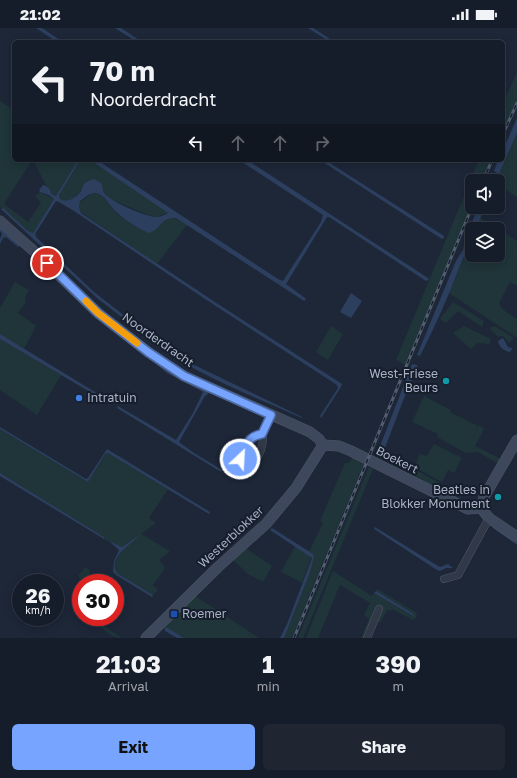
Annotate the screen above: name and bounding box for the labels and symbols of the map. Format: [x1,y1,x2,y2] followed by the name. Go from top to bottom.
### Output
[30,246,64,280] pin
[119,309,197,370] street label: Noorderdracht
[369,366,438,395] place label: West-Friese Beurs
[441,376,451,386] marker: West-Friese Beurs
[87,390,137,405] place label: Intratuin
[74,393,84,403] marker: Intratuin
[219,438,261,480] position arrow
[374,443,421,477] street label: Boekert
[381,482,490,511] place label: Beatles in Blokker Monument
[493,492,503,502] marker: Beatles in Blokker Monument
[195,502,267,571] street label: Westerblokker
[72,574,124,626] speed limit sign: 30
[182,606,227,621] place label: Roemer
[169,609,179,619] marker: Roemer

